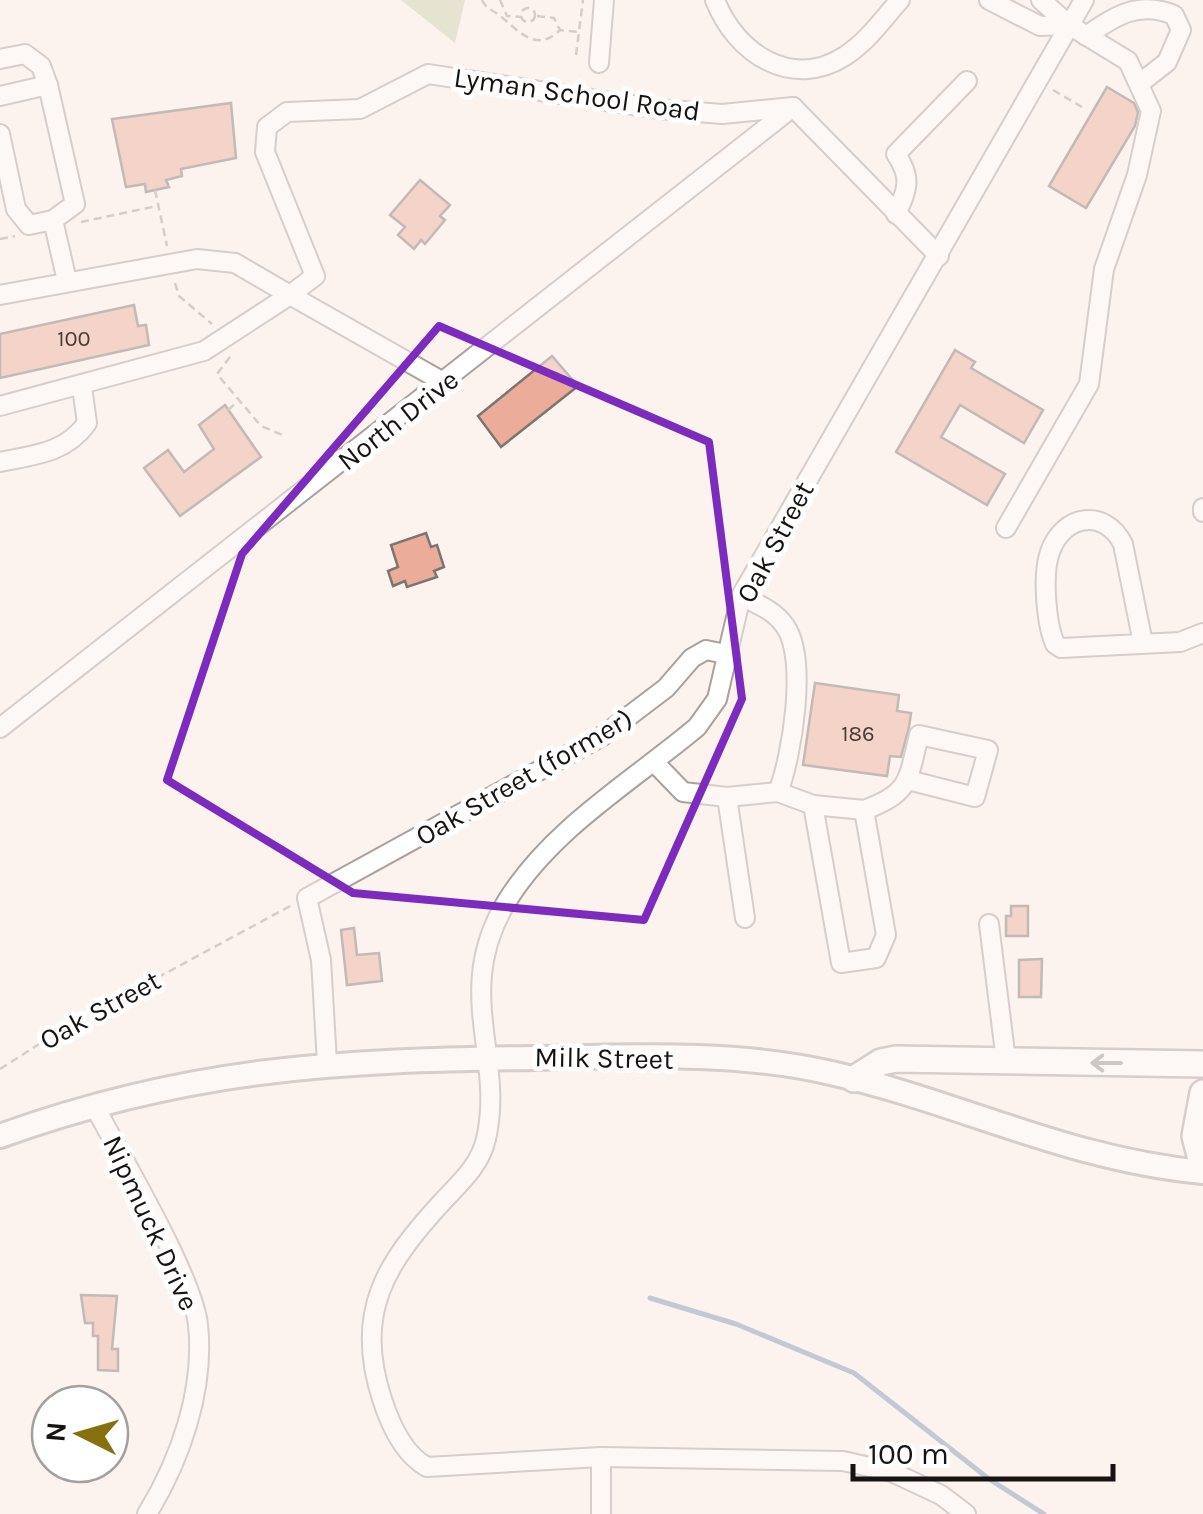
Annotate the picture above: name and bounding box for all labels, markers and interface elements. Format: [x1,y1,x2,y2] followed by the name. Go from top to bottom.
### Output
[452,60,702,128] street label: Lyman School Road
[57,326,91,352] house number: 100
[331,363,465,477] street label: North Drive
[729,476,821,608] street label: Oak Street
[410,701,638,853] street label: Oak Street (former)
[841,721,875,747] house number: 186
[34,963,166,1057] street label: Oak Street
[534,1040,674,1076] street label: Milk Street
[1090,1054,1122,1072] one-way arrow
[96,1130,206,1316] street label: Nipmuck Drive
[30,1384,130,1484] north arrow
[853,1419,1113,1481] scale bar
[38,1420,73,1443] text: N
[868,1436,949,1472] text: 100 m

